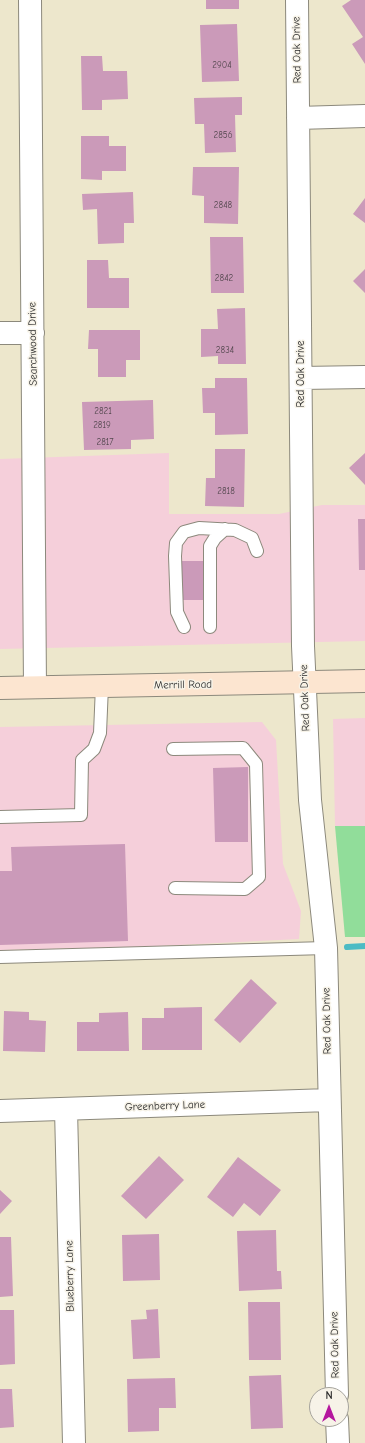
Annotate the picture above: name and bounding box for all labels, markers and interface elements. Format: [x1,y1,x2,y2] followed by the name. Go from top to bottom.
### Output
[290,16,304,84] street label: Red Oak Drive
[212,60,232,70] house number: 2904
[213,130,233,140] house number: 2856
[214,200,232,210] house number: 2848
[215,273,233,283] house number: 2842
[26,302,40,386] street label: Searchwood Drive
[294,341,308,407] street label: Red Oak Drive
[216,345,234,355] house number: 2834
[94,406,112,416] house number: 2821
[93,420,111,430] house number: 2819
[96,437,114,447] house number: 2817
[217,486,235,496] house number: 2818
[297,664,313,732] street label: Red Oak Drive
[154,678,212,692] street label: Merrill Road
[320,987,334,1055] street label: Red Oak Drive
[125,1098,205,1114] street label: Greenberry Lane
[63,1240,77,1312] street label: Blueberry Lane
[328,1311,342,1379] street label: Red Oak Drive
[309,1387,349,1427] north arrow
[325,1389,333,1402] text: N

